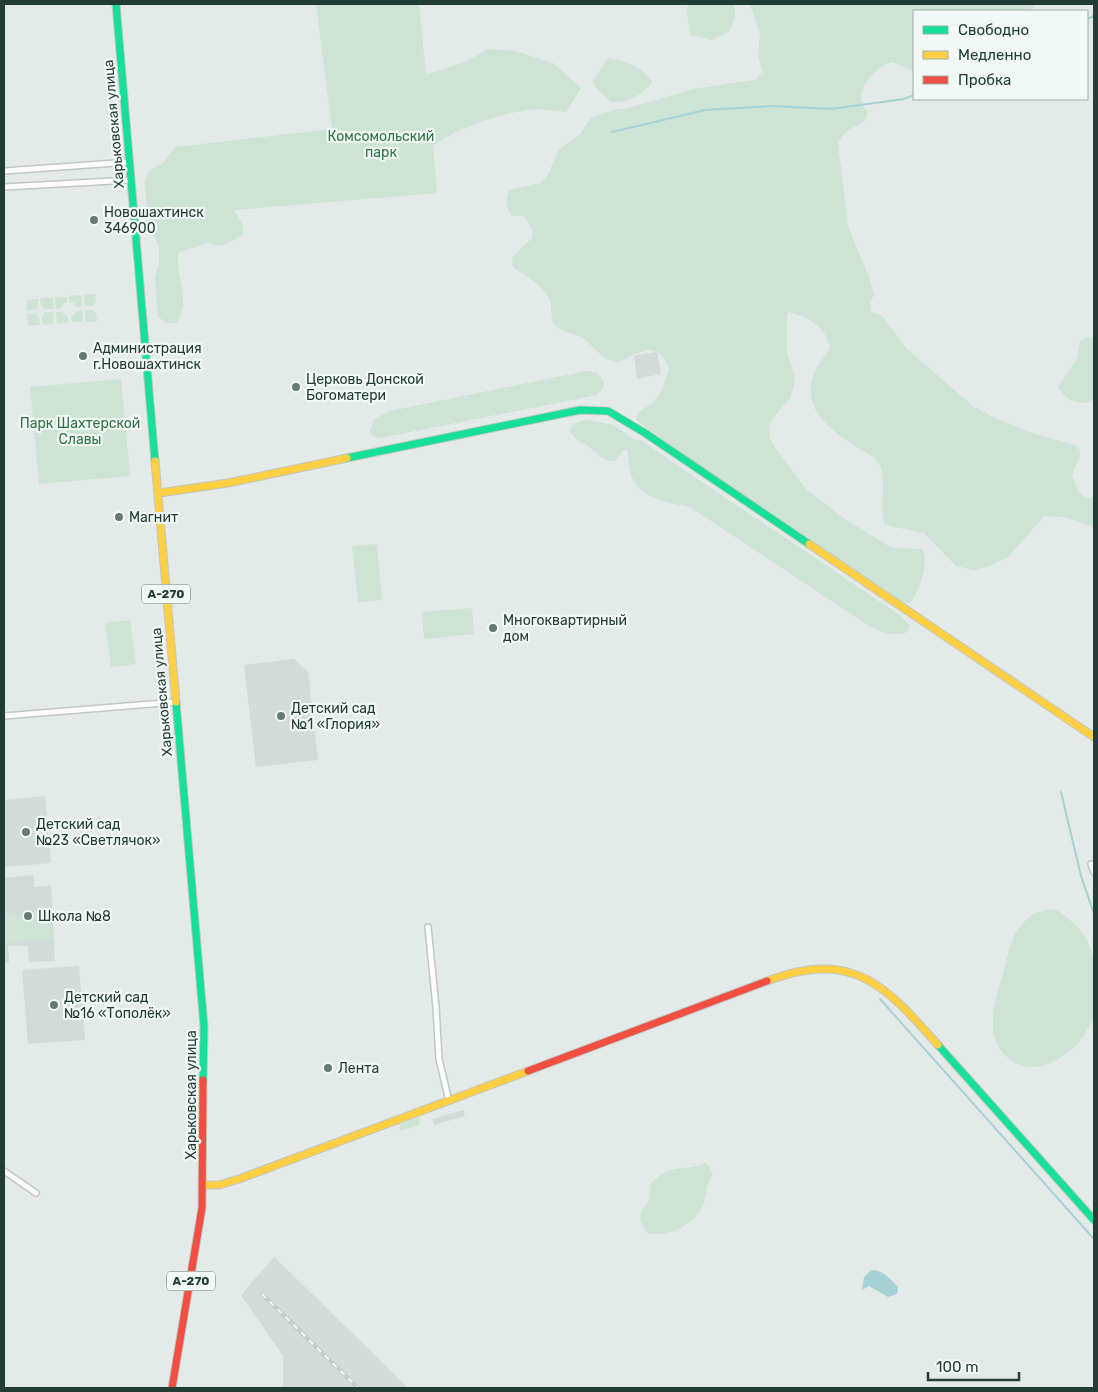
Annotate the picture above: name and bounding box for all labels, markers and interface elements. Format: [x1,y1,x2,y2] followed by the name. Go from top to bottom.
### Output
[913,10,1088,100] legend
[958,21,1029,39] text: Свободно
[958,46,1031,64] text: Медленно
[100,59,128,189] street label: Харьковская улица
[958,71,1011,89] text: Пробка
[328,128,434,161] park label: Комсомольский парк
[104,204,204,237] place label: Новошахтинск 346900
[88,214,100,226] marker: Новошахтинск 346900
[93,340,202,373] place label: Администрация г.Новошахтинск
[77,350,89,362] marker: Администрация г.Новошахтинск
[306,371,424,404] place label: Церковь Донской Богоматери
[290,381,302,393] marker: Церковь Донской Богоматери
[20,415,140,448] park label: Парк Шахтерской Славы
[129,509,178,526] place label: Магнит
[113,511,125,523] marker: Магнит
[142,584,190,604] road number: А-270
[503,612,627,645] place label: Многоквартирный дом
[487,622,499,634] marker: Многоквартирный дом
[148,627,176,757] street label: Харьковская улица
[291,700,380,733] place label: Детский сад №1 «Глория»
[275,710,287,722] marker: Детский сад №1 «Глория»
[36,816,160,849] place label: Детский сад №23 «Светлячок»
[20,826,32,838] marker: Детский сад №23 «Светлячок»
[38,908,111,925] place label: Школа №8
[22,910,34,922] marker: Школа №8
[64,989,171,1022] place label: Детский сад №16 «Тополёк»
[48,999,60,1011] marker: Детский сад №16 «Тополёк»
[183,1030,200,1160] street label: Харьковская улица
[338,1060,379,1077] place label: Лента
[322,1062,334,1074] marker: Лента
[167,1272,215,1290] road number: А-270
[928,1350,1019,1382] scale bar
[936,1358,978,1376] text: 100 m

